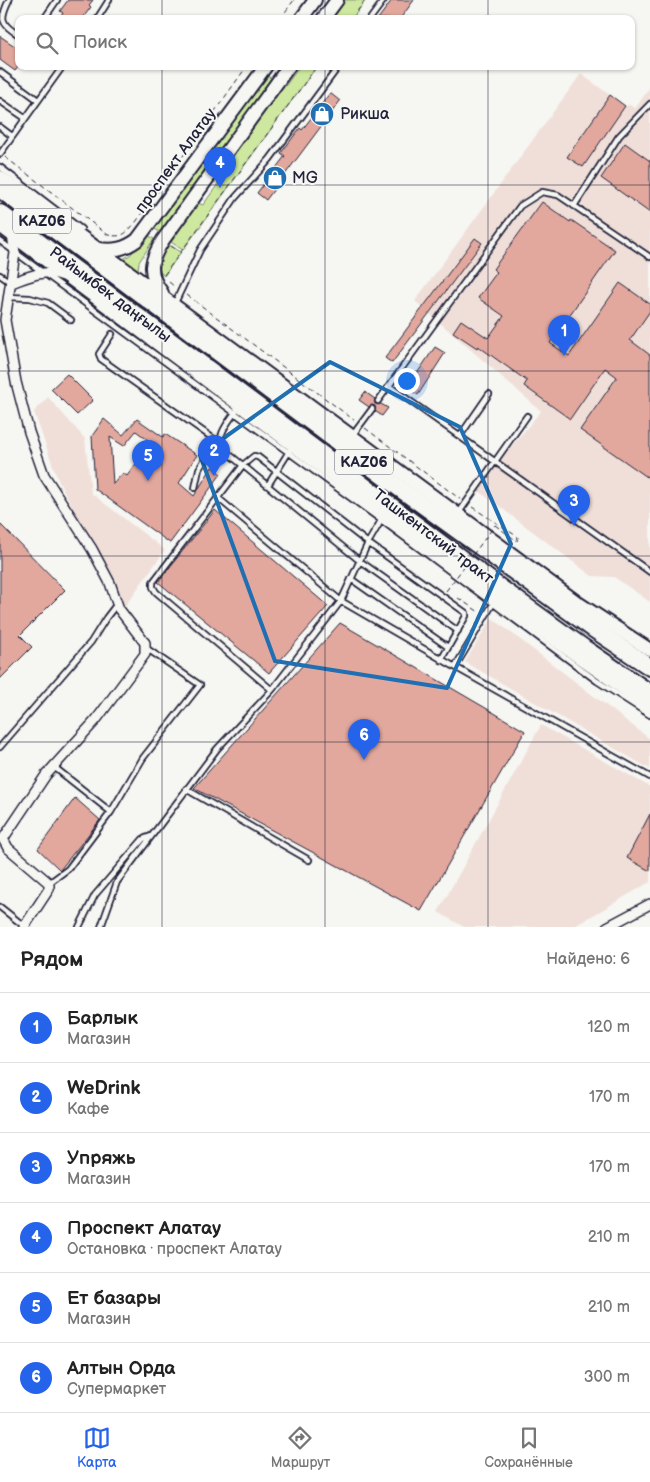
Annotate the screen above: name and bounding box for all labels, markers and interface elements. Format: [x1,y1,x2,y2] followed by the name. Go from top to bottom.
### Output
[15,15,635,70] search box
[33,29,61,57] icon: search
[73,31,127,54] text: Поиск
[309,101,335,127] shop icon: Рикша
[132,104,221,217] street label: проспект Алатау
[340,105,390,124] place label: Рикша
[204,147,236,188] pin: 4
[262,165,288,191] shop icon: MG
[292,169,318,188] place label: MG
[13,208,71,234] road number: KАZ06
[45,243,175,347] street label: Райымбек даңғылы
[548,315,580,356] pin: 1
[394,368,420,394] your location
[198,435,230,476] pin: 2
[132,440,164,481] pin: 5
[335,450,393,474] road number: KАZ06
[558,485,590,526] pin: 3
[369,486,497,589] street label: Ташкентский тракт
[348,719,380,760] pin: 6
[20,947,83,972] text: Рядом
[546,950,630,969] text: Найдено: 6
[67,1007,138,1030] text: Барлык
[33,1018,39,1037] text: 1
[587,1018,630,1037] text: 120 m
[67,1030,131,1049] text: Магазин
[67,1077,141,1100] text: WeDrink
[31,1088,41,1107] text: 2
[589,1088,630,1107] text: 170 m
[67,1100,109,1119] text: Кафе
[67,1147,135,1170] text: Упряжь
[31,1158,41,1177] text: 3
[589,1158,630,1177] text: 170 m
[67,1170,131,1189] text: Магазин
[67,1217,221,1240] text: Проспект Алатау
[31,1228,41,1247] text: 4
[588,1228,630,1247] text: 210 m
[67,1240,282,1259] text: Остановка · проспект Алатау
[67,1287,161,1310] text: Ет базары
[31,1298,41,1317] text: 5
[588,1298,630,1317] text: 210 m
[67,1310,131,1329] text: Магазин
[67,1357,175,1380] text: Алтын Орда
[31,1368,41,1387] text: 6
[584,1368,630,1387] text: 300 m
[67,1380,166,1399] text: Супермаркет
[77,1424,117,1471] tab: Карта
[271,1424,330,1471] tab: Маршрут
[484,1424,573,1471] tab: Сохранённые

